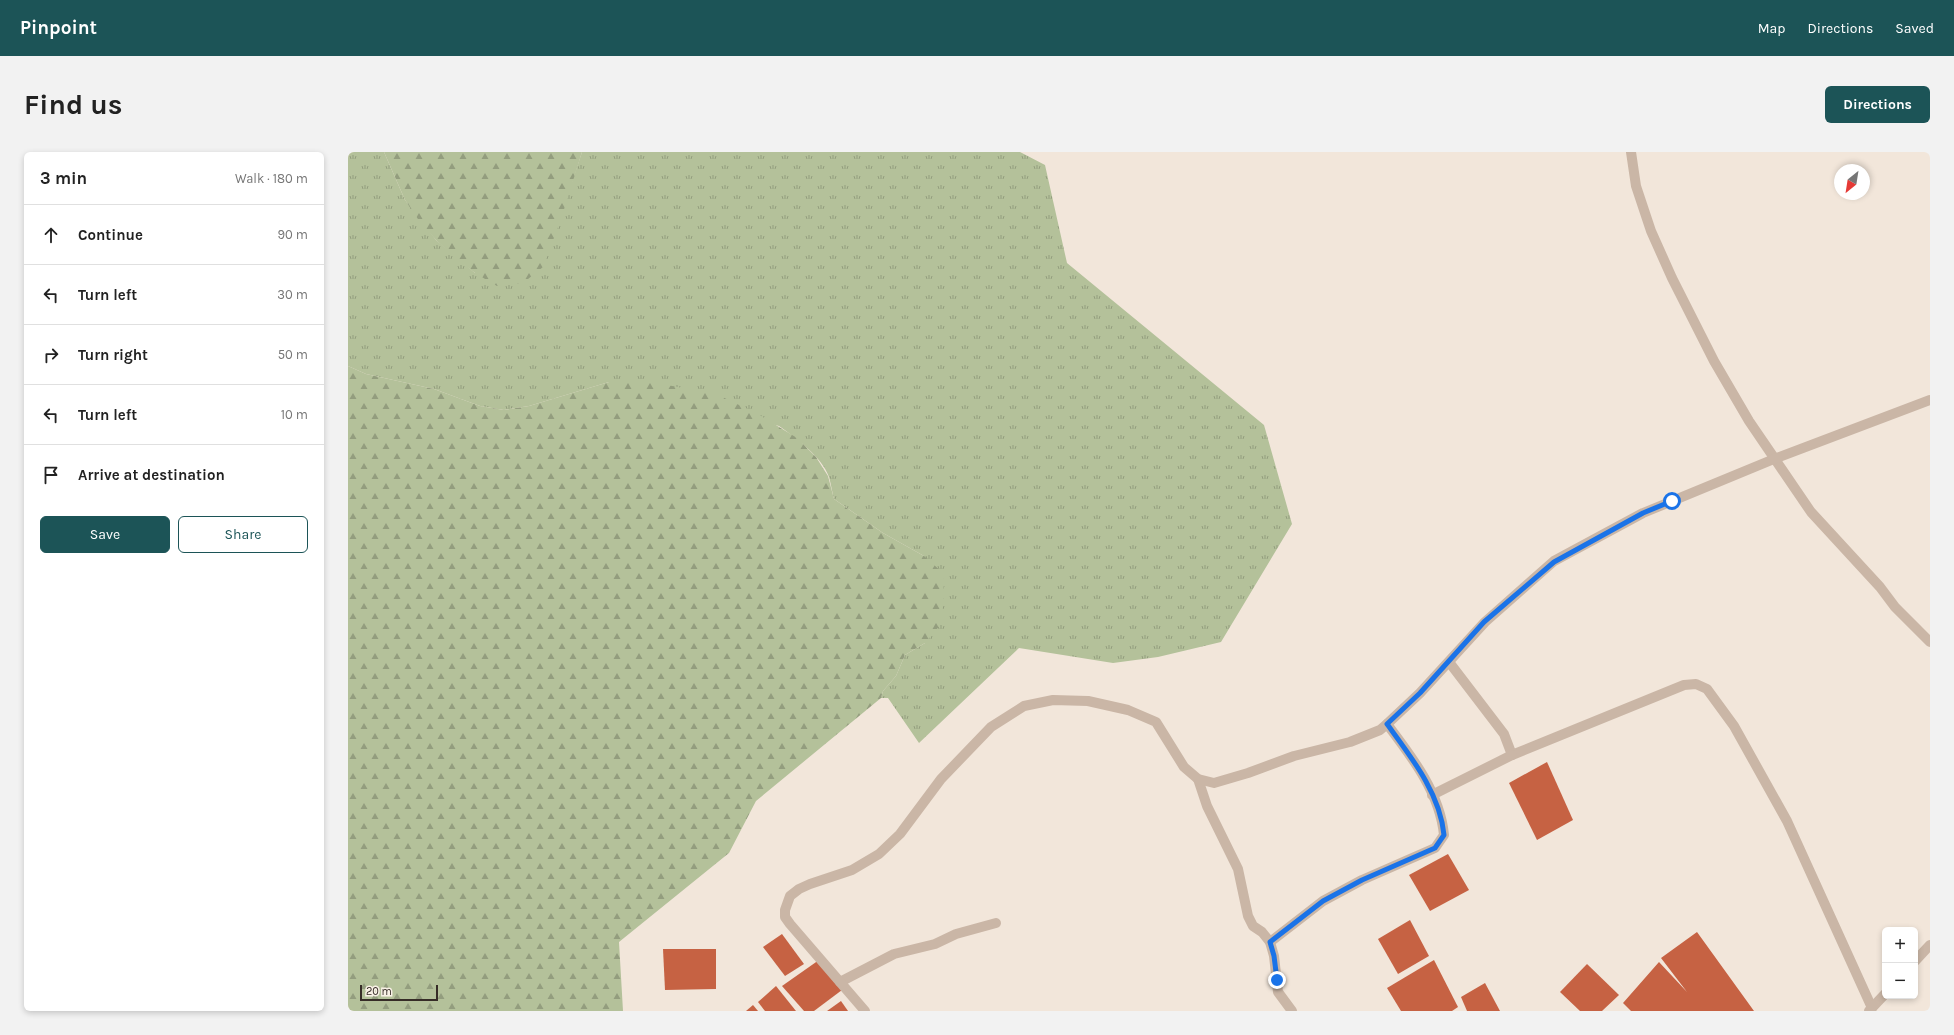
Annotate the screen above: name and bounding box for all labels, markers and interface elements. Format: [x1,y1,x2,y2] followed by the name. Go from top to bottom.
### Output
[20,17,97,39] text: Pinpoint
[1758,20,1786,37] text: Map
[1808,20,1873,37] text: Directions
[1895,20,1934,37] text: Saved
[1825,86,1930,123] button: Directions
[24,88,123,121] text: Find us
[1834,164,1870,200] north arrow
[40,168,87,188] text: 3 min
[235,171,308,186] text: Walk · 180 m
[40,224,62,246] icon: ahead
[78,226,143,244] text: Continue
[277,227,308,242] text: 90 m
[40,284,62,306] icon: left
[78,286,137,304] text: Turn left
[277,287,308,302] text: 30 m
[40,344,62,366] icon: right
[78,346,148,364] text: Turn right
[278,347,308,362] text: 50 m
[40,404,62,426] icon: left
[78,406,137,424] text: Turn left
[281,407,308,422] text: 10 m
[40,464,62,486] icon: arrive
[78,466,225,484] text: Arrive at destination
[1663,492,1681,510] route start
[40,516,170,553] button: Save
[178,516,308,553] button: Share
[1882,927,1918,999] map controls
[1882,927,1918,963] button: +
[1882,963,1918,999] button: −
[1268,971,1286,989] route end
[360,983,438,1002] scale bar
[366,985,392,998] text: 20 m

